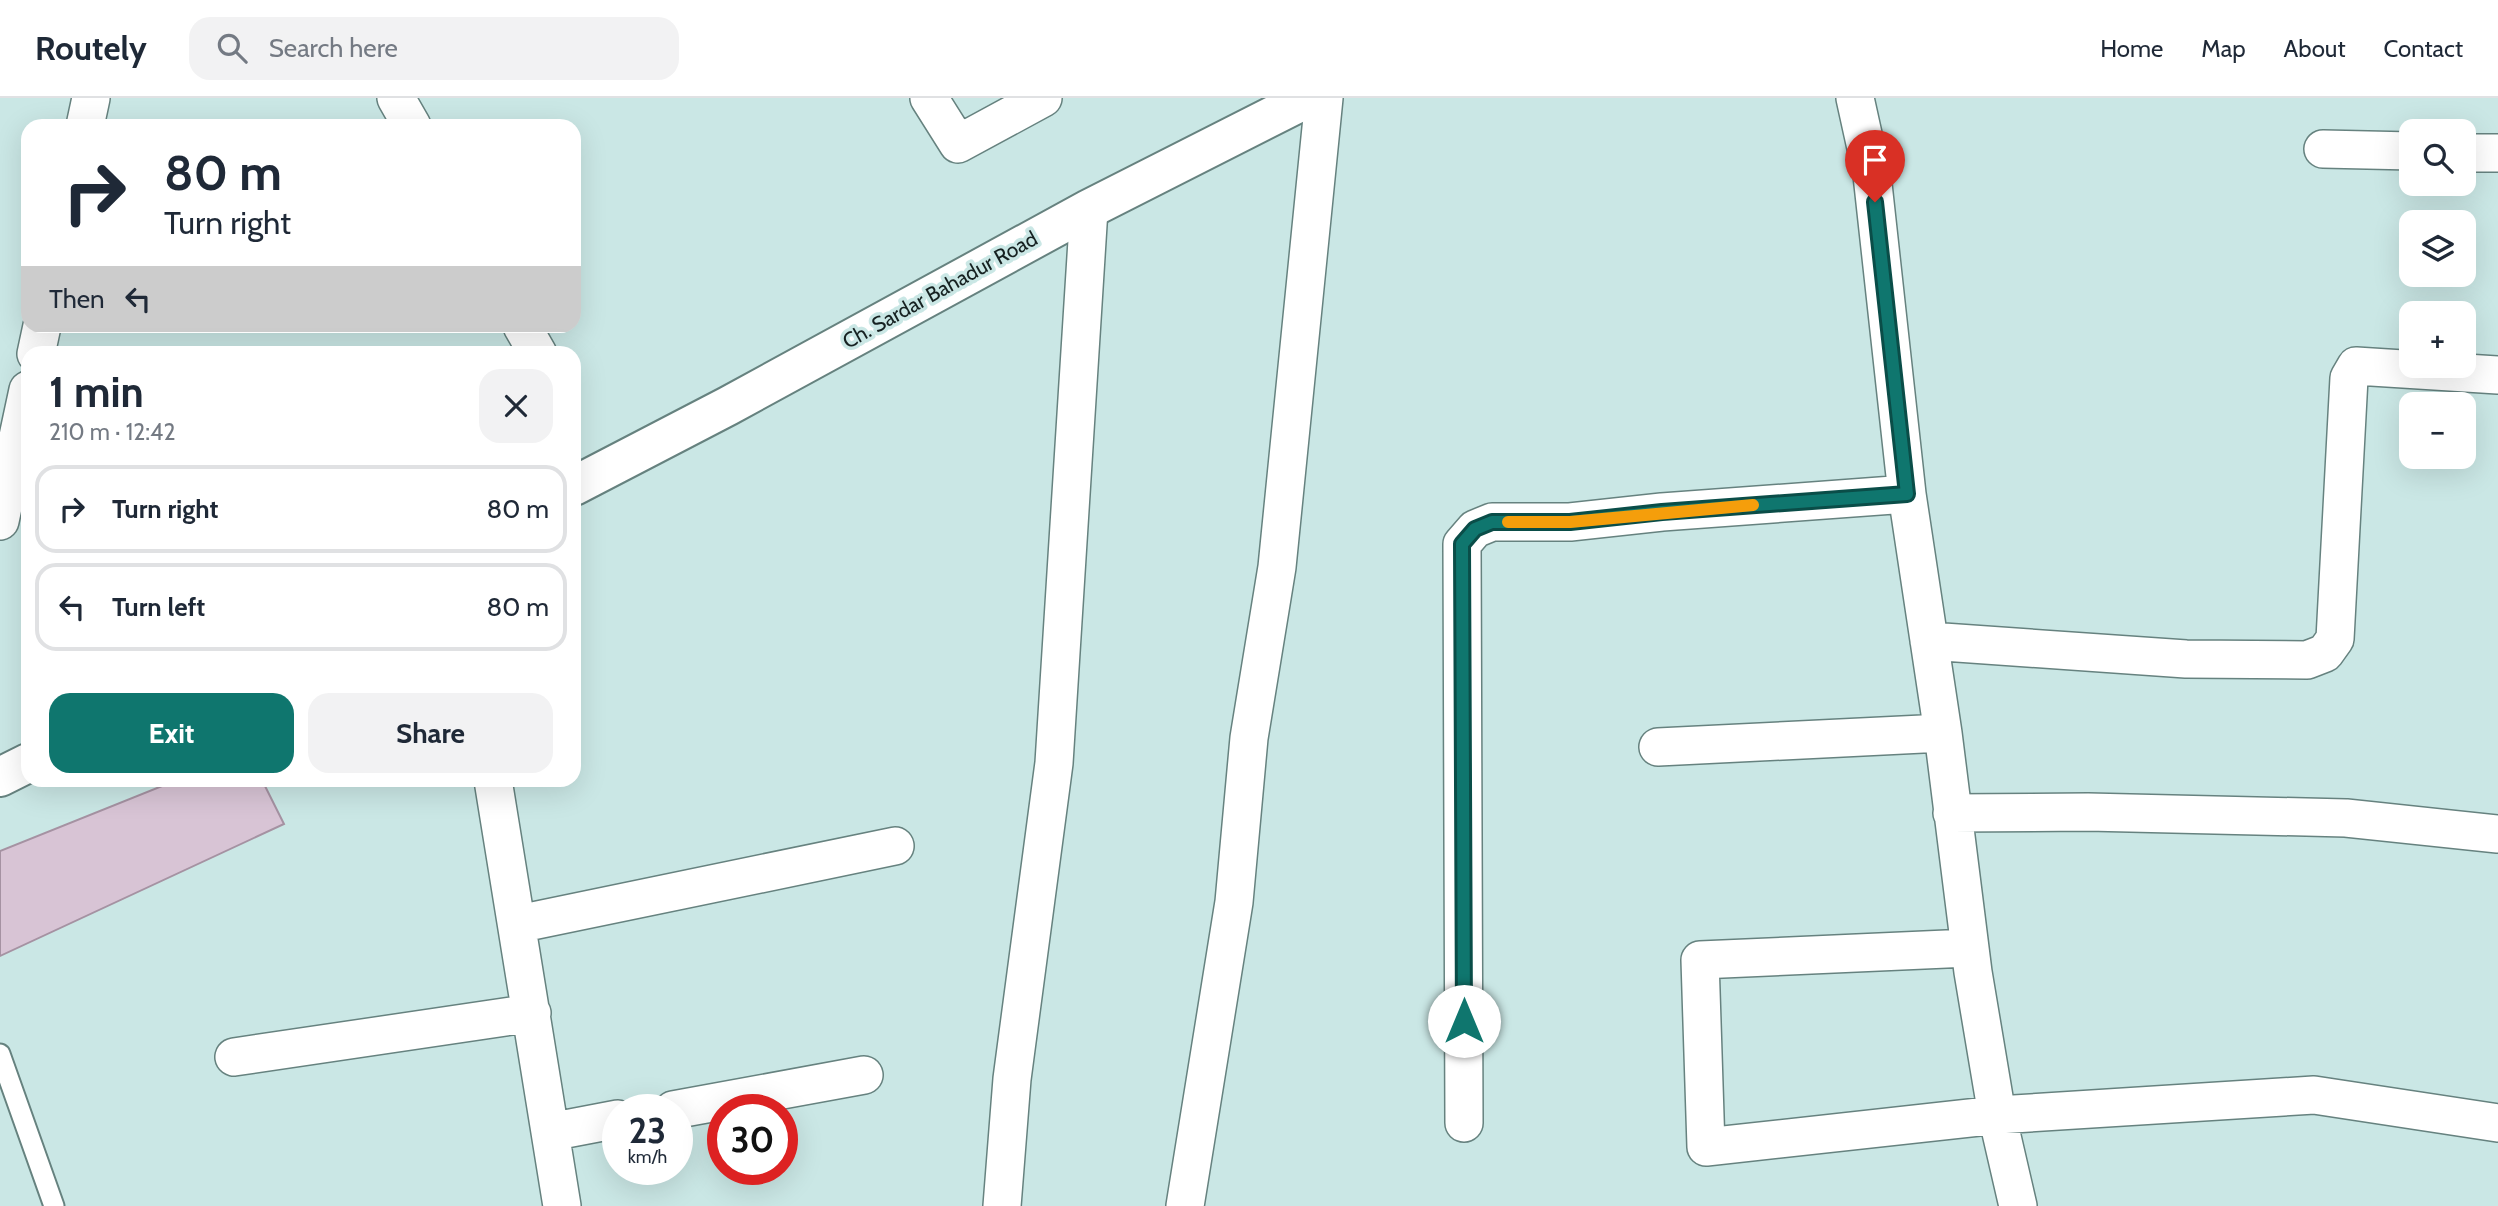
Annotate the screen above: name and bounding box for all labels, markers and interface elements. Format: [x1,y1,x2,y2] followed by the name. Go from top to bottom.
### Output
[189,17,679,80] search box
[35,28,147,68] text: Routely
[213,29,251,67] icon: search
[269,32,398,64] text: Search here
[2100,34,2163,63] text: Home
[2201,34,2246,63] text: Map
[2284,34,2346,63] text: About
[2384,34,2463,63] text: Contact
[2399,119,2476,469] map controls
[2399,119,2476,196] button: search
[1845,130,1905,202] pin
[1856,141,1894,179] icon: arrive
[164,143,282,202] text: 80 m
[49,147,140,238] icon: right
[164,203,291,242] text: Turn right
[2399,210,2476,287] button: layers
[838,226,1042,354] street label: Ch. Sardar Bahadur Road
[119,280,157,318] icon: left
[49,283,105,315] text: Then
[2399,301,2476,378] button: +
[49,366,144,418] text: 1 min
[479,369,553,443] button: close
[2399,392,2476,469] button: −
[49,418,175,446] text: 210 m · 12:42
[53,490,91,528] icon: right
[112,493,218,525] text: Turn right
[486,493,549,525] text: 80 m
[53,588,91,626] icon: left
[112,591,205,623] text: Turn left
[486,591,549,623] text: 80 m
[49,693,294,773] button: Exit
[308,693,553,773] button: Share
[1427,984,1501,1058] position arrow
[707,1094,798,1185] speed limit sign: 30
[629,1109,666,1152] text: 23
[628,1146,667,1168] text: km/h

